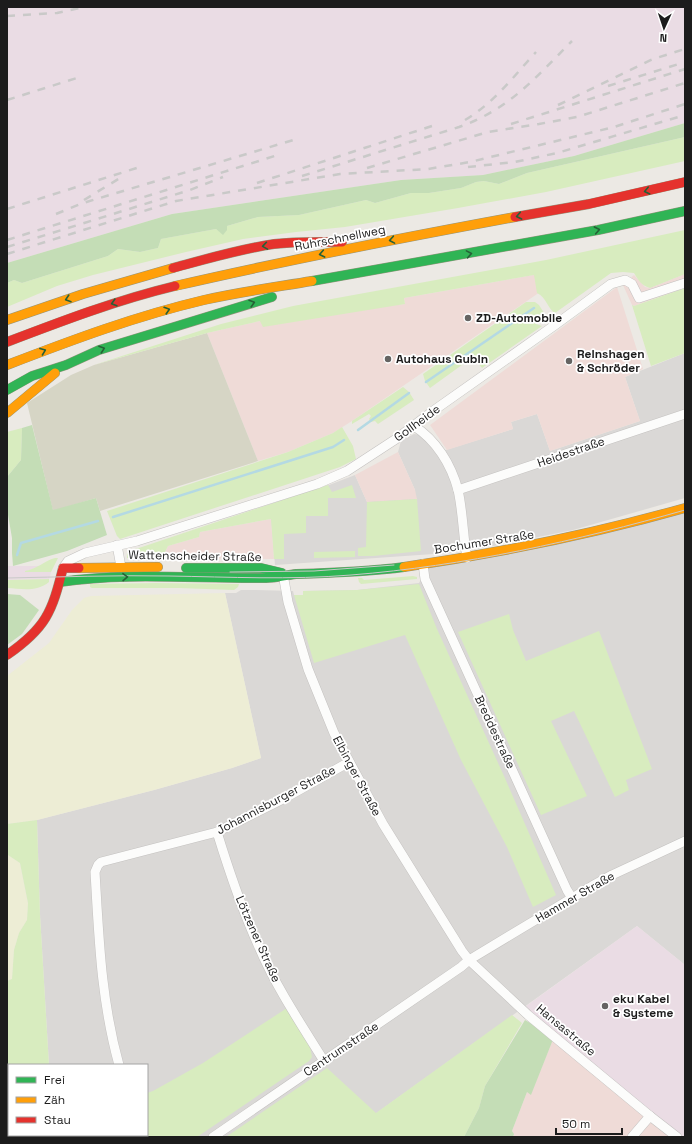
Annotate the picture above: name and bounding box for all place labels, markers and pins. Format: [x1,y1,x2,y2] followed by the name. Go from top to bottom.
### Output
[476,310,562,326] place label: ZD-Automobile
[463,313,473,323] marker: ZD-Automobile
[577,346,645,376] place label: Reinshagen & Schröder
[396,351,488,367] place label: Autohaus Gubin
[383,354,393,364] marker: Autohaus Gubin
[564,356,574,366] marker: Reinshagen & Schröder
[613,991,673,1021] place label: eku Kabel & Systeme
[600,1001,610,1011] marker: eku Kabel & Systeme

